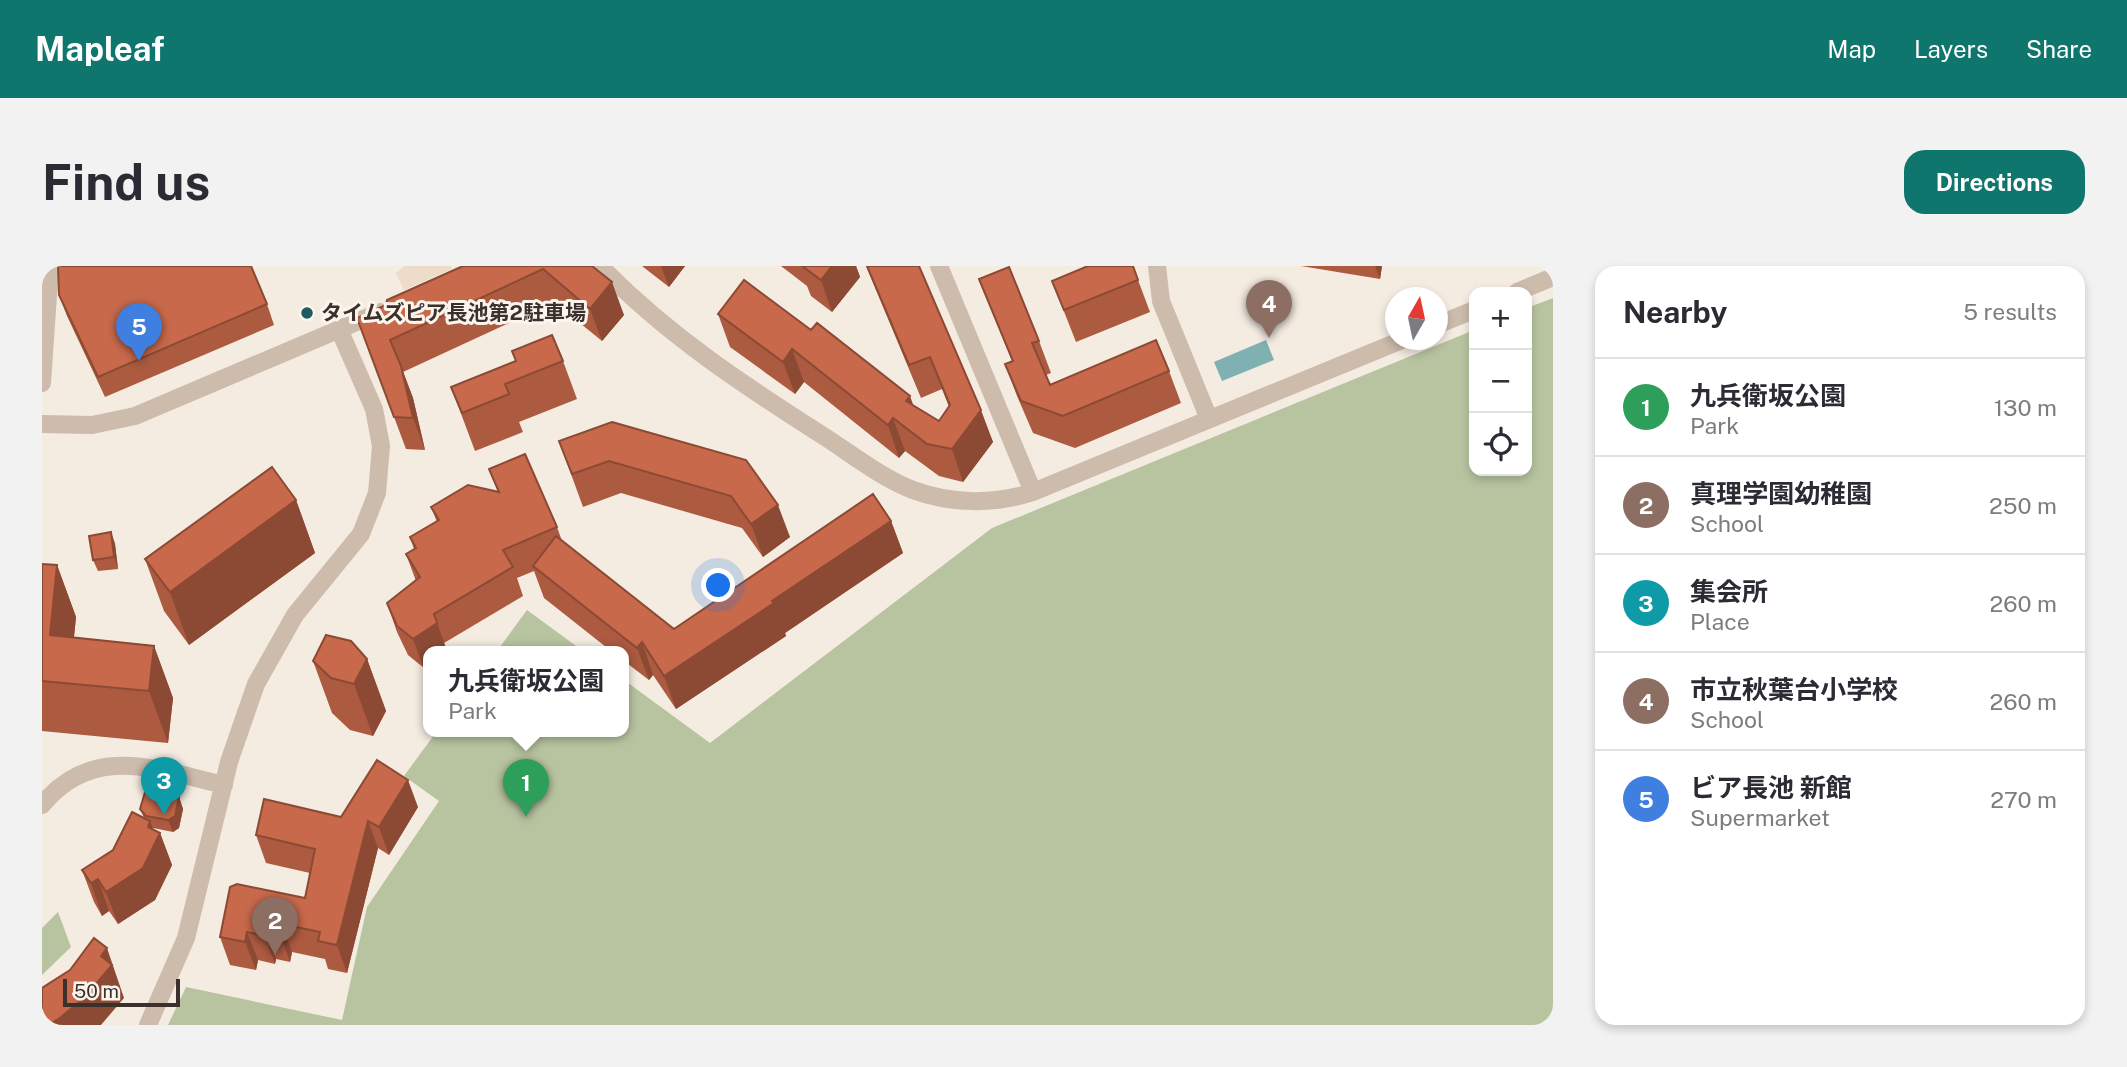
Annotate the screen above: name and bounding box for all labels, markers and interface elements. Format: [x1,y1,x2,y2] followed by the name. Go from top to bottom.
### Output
[35,30,164,68] text: Mapleaf
[1827,35,1876,63] text: Map
[1914,35,1988,63] text: Layers
[2026,35,2092,63] text: Share
[1904,150,2085,214] button: Directions
[42,153,210,211] text: Find us
[1246,280,1292,338] pin: 4
[1385,287,1448,350] north arrow
[1469,287,1532,476] map controls
[1469,287,1532,350] button: +
[1623,294,1727,330] text: Nearby
[1963,298,2057,325] text: 5 results
[321,300,586,325] place label: タイムズピア長池第2駐車場
[116,303,162,361] pin: 5
[299,305,315,321] marker: タイムズピア長池第2駐車場
[1469,350,1532,413] button: −
[1690,380,1846,411] text: 九兵衛坂公園
[1641,394,1651,421] text: 1
[1994,394,2057,421] text: 130 m
[1690,412,1739,439] text: Park
[1469,413,1532,476] button: locate
[1690,478,1872,509] text: 真理学園幼稚園
[1639,492,1653,519] text: 2
[1989,492,2057,519] text: 250 m
[1690,510,1764,537] text: School
[701,568,735,602] your location
[1690,576,1768,607] text: 集会所
[1638,590,1654,617] text: 3
[1990,590,2057,617] text: 260 m
[1690,608,1750,635] text: Place
[423,646,629,737] popup
[448,665,604,696] text: 九兵衛坂公園
[1690,674,1898,705] text: 市立秋葉台小学校
[1638,688,1654,715] text: 4
[1990,688,2057,715] text: 260 m
[448,697,497,724] text: Park
[1690,706,1764,733] text: School
[141,757,187,815] pin: 3
[503,759,549,817] pin: 1
[1690,772,1852,803] text: ビア長池 新館
[1638,786,1654,813] text: 5
[1990,786,2057,813] text: 270 m
[1690,804,1830,831] text: Supermarket
[252,897,298,955] pin: 2
[63,976,180,1008] scale bar
[74,980,119,1002] text: 50 m

